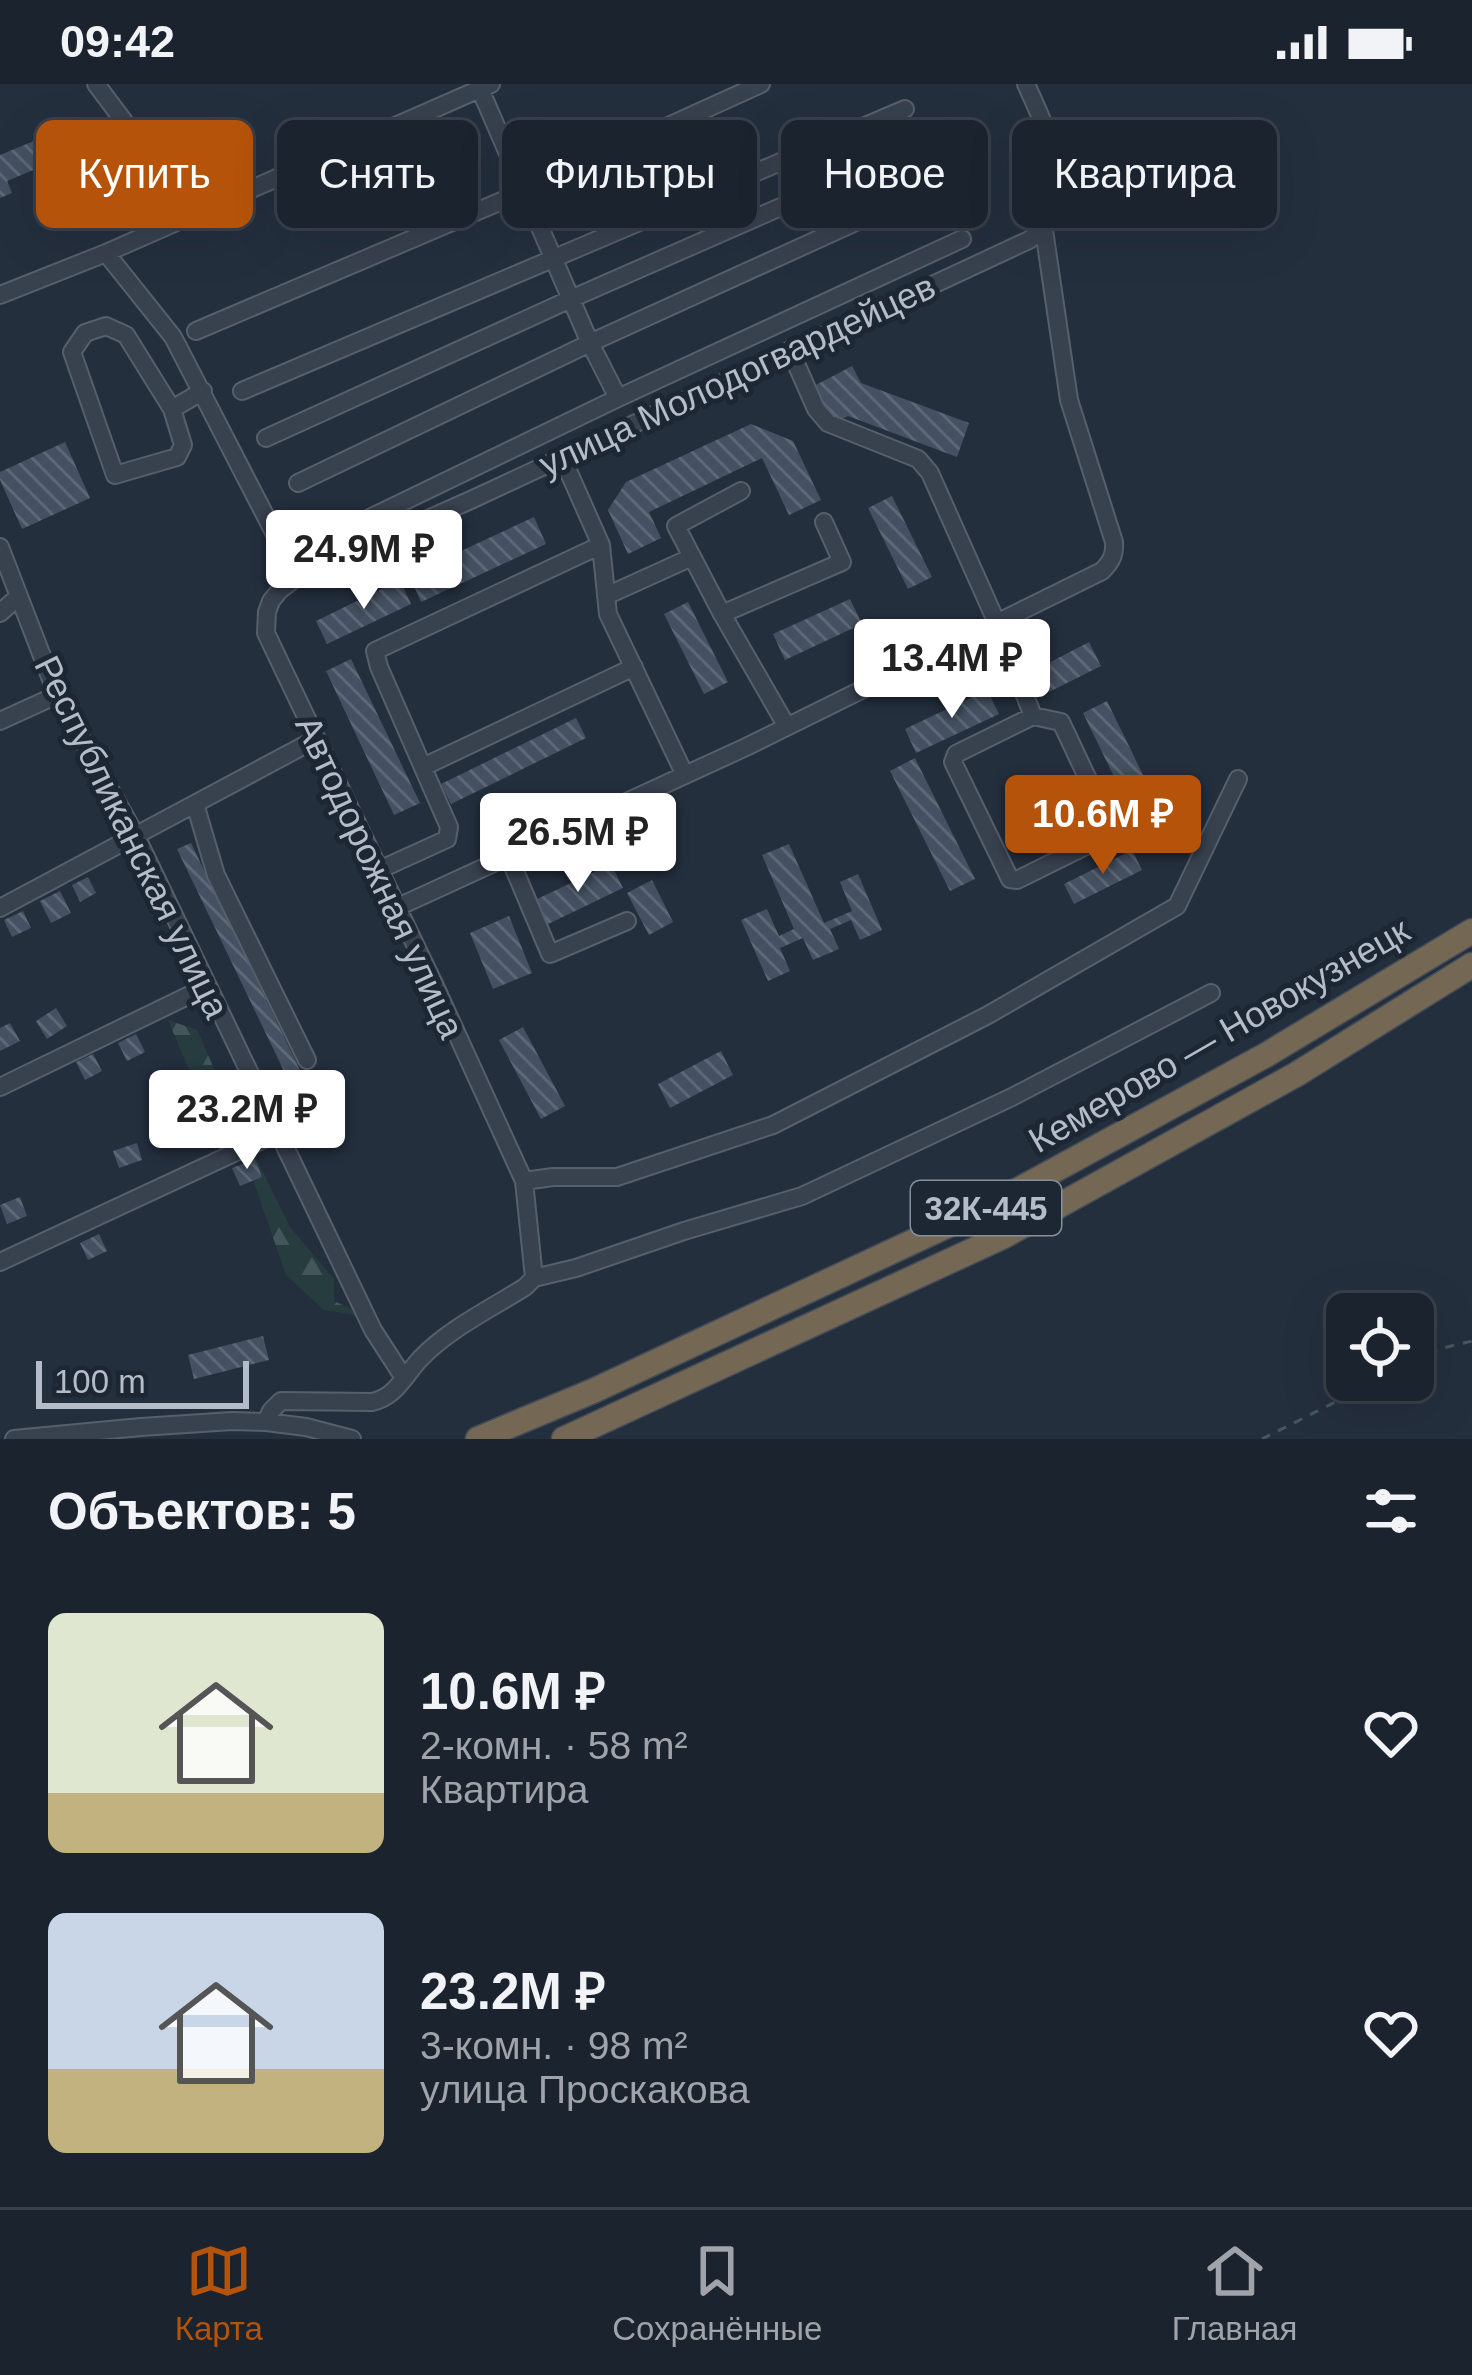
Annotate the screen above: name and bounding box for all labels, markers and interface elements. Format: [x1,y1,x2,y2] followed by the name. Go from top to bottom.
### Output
[60,16,175,67] text: 09:42
[36,120,253,228] chip: Купить
[277,120,478,228] chip: Снять
[502,120,757,228] chip: Фильтры
[781,120,988,228] chip: Новое
[1012,120,1277,228] chip: Квартира
[533,265,941,485] street label: улица Молодогвардейцев
[253,510,475,612] pin: 24.9M ₽
[293,527,435,570] text: 24.9M ₽
[841,619,1063,721] pin: 13.4M ₽
[881,636,1023,679] text: 13.4M ₽
[26,649,238,1026] street label: Республиканская улица
[287,709,473,1045] street label: Автодорожная улица
[992,775,1214,877] pin: 10.6M ₽
[1032,792,1174,835] text: 10.6M ₽
[467,793,689,895] pin: 26.5M ₽
[507,810,649,853] text: 26.5M ₽
[1022,909,1417,1161] street label: Кемерово — Новокузнецк
[136,1070,358,1172] pin: 23.2M ₽
[176,1087,318,1130] text: 23.2M ₽
[911,1181,1061,1235] road number: 32К-445
[1326,1293,1434,1401] map controls
[1326,1293,1434,1401] button: locate
[36,1355,249,1408] scale bar
[54,1363,146,1400] text: 100 m
[1358,1478,1424,1544] icon: filters
[48,1483,356,1540] text: Объектов: 5
[144,1661,288,1805] icon: home
[420,1663,606,1720] text: 10.6M ₽
[1358,1700,1424,1766] icon: heart
[420,1724,687,1767] text: 2-комн. · 58 m²
[420,1768,589,1811] text: Квартира
[144,1961,288,2105] icon: home
[420,1963,606,2020] text: 23.2M ₽
[1358,2000,1424,2066] icon: heart
[420,2024,687,2067] text: 3-комн. · 98 m²
[420,2068,750,2111] text: улица Проскакова
[175,2238,263,2348] tab: Карта
[612,2238,822,2348] tab: Сохранённые
[1172,2238,1297,2348] tab: Главная

